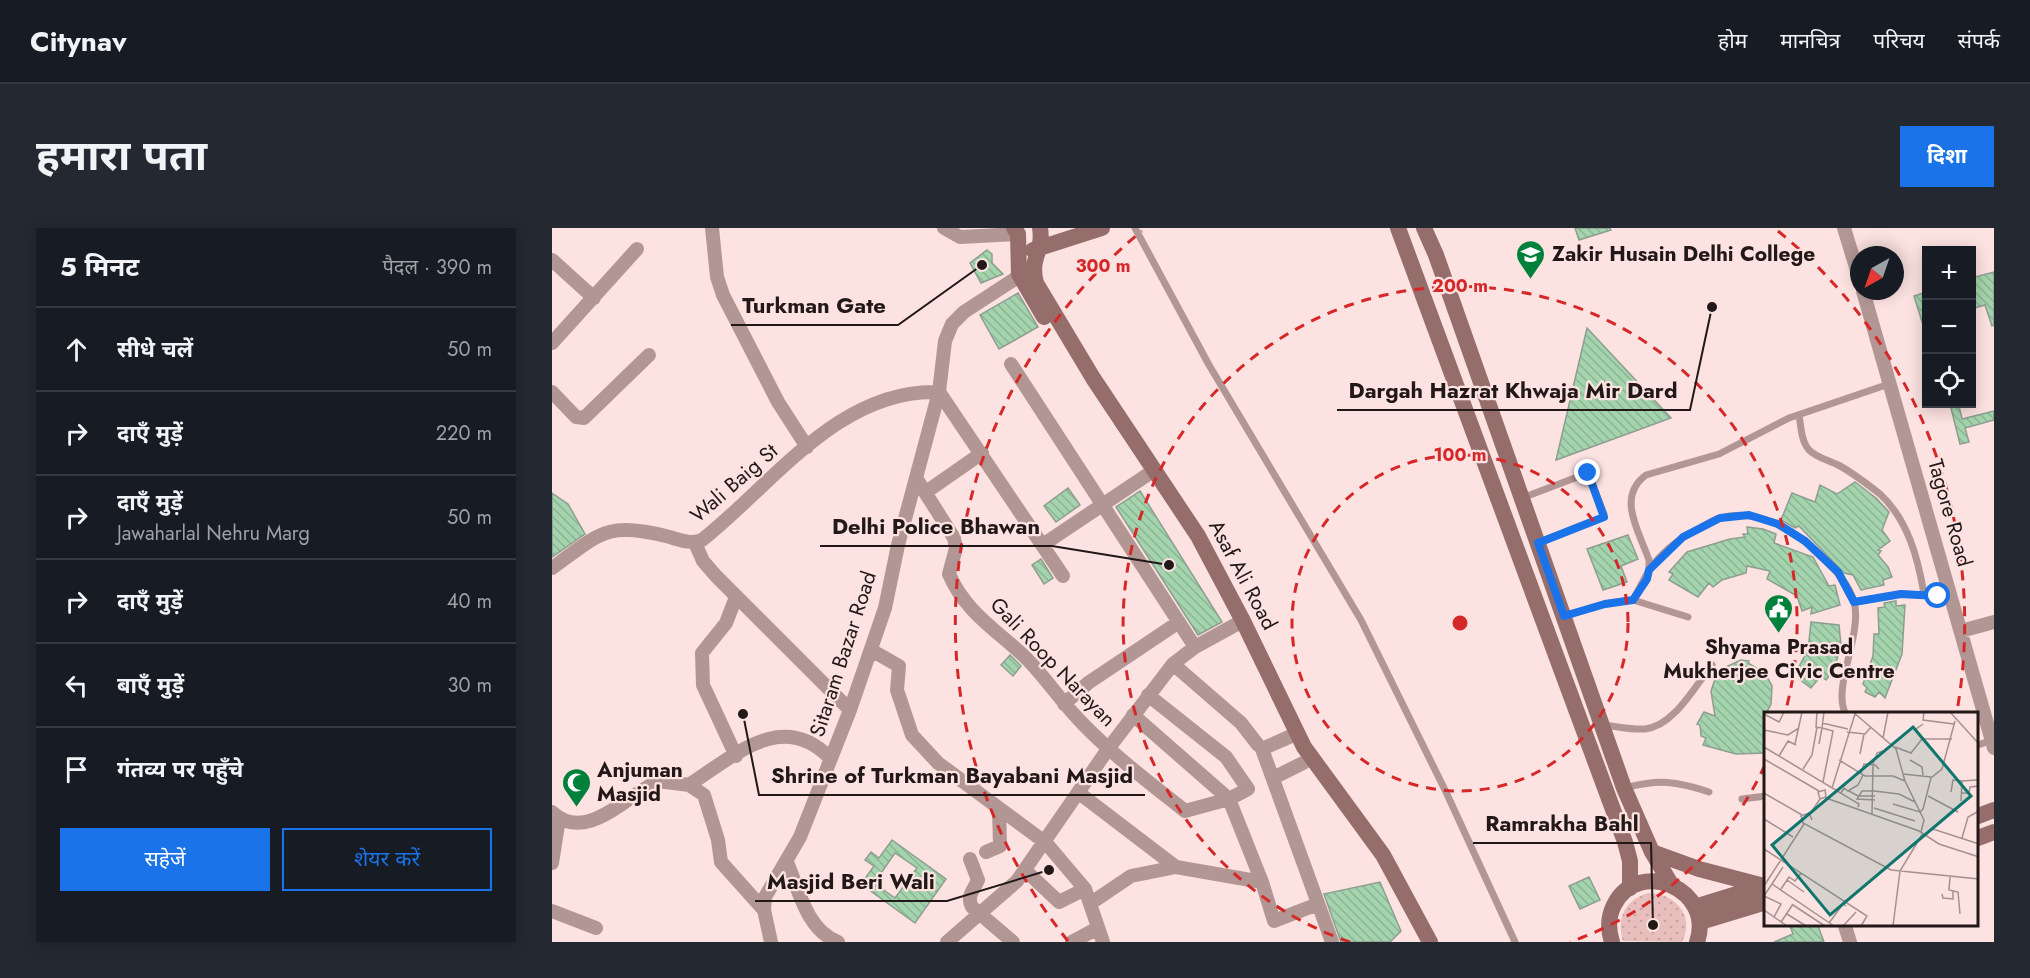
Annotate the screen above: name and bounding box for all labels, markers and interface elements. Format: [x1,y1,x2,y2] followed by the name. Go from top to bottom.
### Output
[30,21,127,62] text: Citynav
[1718,26,1747,56] text: होम
[1780,26,1840,56] text: मानचित्र
[1873,26,1925,56] text: परिचय
[1958,26,2000,56] text: संपर्क
[36,125,207,186] text: हमारा पता
[1900,126,1994,187] button: दिशा
[1515,238,1547,280] school or university icon: Zakir Husain Delhi College
[1552,239,1815,269] place label: Zakir Husain Delhi College
[1850,246,1904,300] north arrow
[1922,246,1976,408] map controls
[1922,246,1976,300] button: +
[60,248,139,286] text: 5 मिनट
[382,253,492,282] text: पैदल · 390 m
[1075,253,1131,279] text: 300 m
[1432,273,1488,299] text: 200 m
[731,285,898,325] callout: Turkman Gate
[742,289,886,321] text: Turkman Gate
[1922,300,1976,354] button: −
[60,333,93,366] icon: ahead
[117,333,193,365] text: सीधे चलें
[447,335,492,364] text: 50 m
[1922,354,1976,408] button: locate
[1337,370,1690,410] callout: Dargah Hazrat Khwaja Mir Dard
[1349,374,1677,406] text: Dargah Hazrat Khwaja Mir Dard
[60,417,93,450] icon: right
[117,417,183,449] text: दाएँ मुड़ें
[436,419,492,448] text: 220 m
[684,436,784,530] street label: Wali Baig St
[1433,442,1487,468] text: 100 m
[1920,456,1980,570] street label: Tagore Road
[1574,459,1600,485] route end
[117,486,183,518] text: दाएँ मुड़ें
[60,501,93,534] icon: right
[447,503,492,532] text: 50 m
[820,506,1052,546] callout: Delhi Police Bhawan
[832,510,1040,542] text: Delhi Police Bhawan
[1201,515,1285,635] street label: Asaf Ali Road
[117,519,310,548] text: Jawaharlal Nehru Marg
[802,567,884,741] street label: Sitaram Bazar Road
[1924,582,1950,608] route start
[60,585,93,618] icon: right
[117,585,183,617] text: दाएँ मुड़ें
[447,587,492,616] text: 40 m
[983,590,1123,734] street label: Gali Roop Narayan
[1763,592,1795,634] public building icon: Shyama Prasad Mukherjee Civic Centre
[1450,613,1470,633] centre of rings
[1663,632,1895,686] place label: Shyama Prasad Mukherjee Civic Centre
[60,669,93,702] icon: left
[117,669,184,701] text: बाएँ मुड़ें
[447,671,492,700] text: 30 m
[1764,712,1979,927] inset map
[60,753,93,786] icon: arrive
[117,753,243,785] text: गंतव्य पर पहुँचे
[596,755,683,809] place label: Anjuman Masjid
[759,755,1145,795] callout: Shrine of Turkman Bayabani Masjid
[771,759,1133,791] text: Shrine of Turkman Bayabani Masjid
[560,766,592,808] mosque icon: Anjuman Masjid
[1473,803,1651,843] callout: Ramrakha Bahl
[1485,807,1639,839] text: Ramrakha Bahl
[60,828,270,891] button: सहेजें
[282,828,492,891] button: शेयर करें
[755,861,947,901] callout: Masjid Beri Wali
[767,865,935,897] text: Masjid Beri Wali

